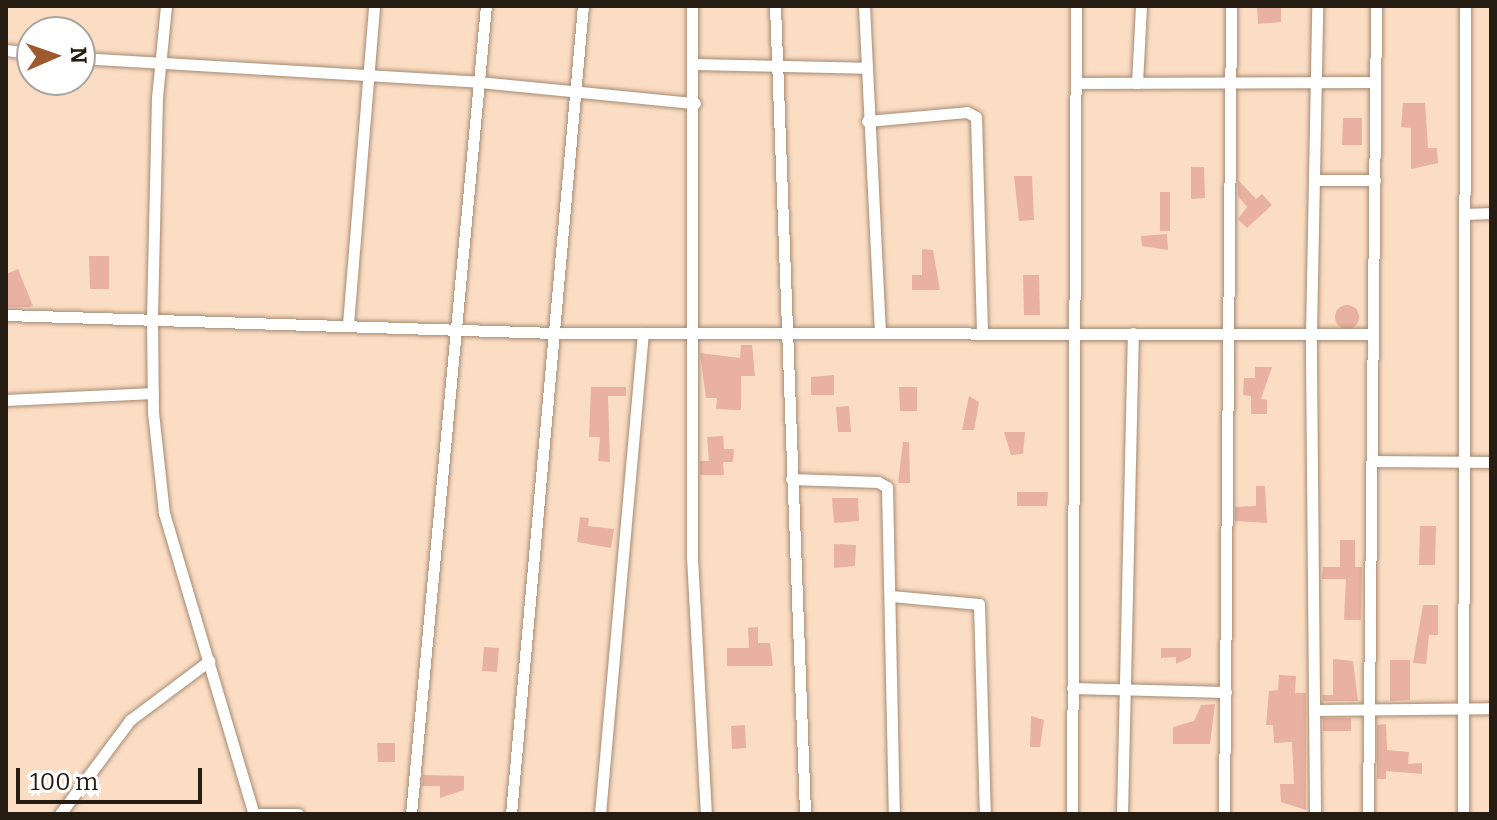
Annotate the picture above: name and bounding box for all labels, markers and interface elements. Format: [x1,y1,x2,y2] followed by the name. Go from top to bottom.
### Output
[16,16,96,96] north arrow
[65,46,92,64] text: N
[20,752,206,802] scale bar
[30,768,98,796] text: 100 m

